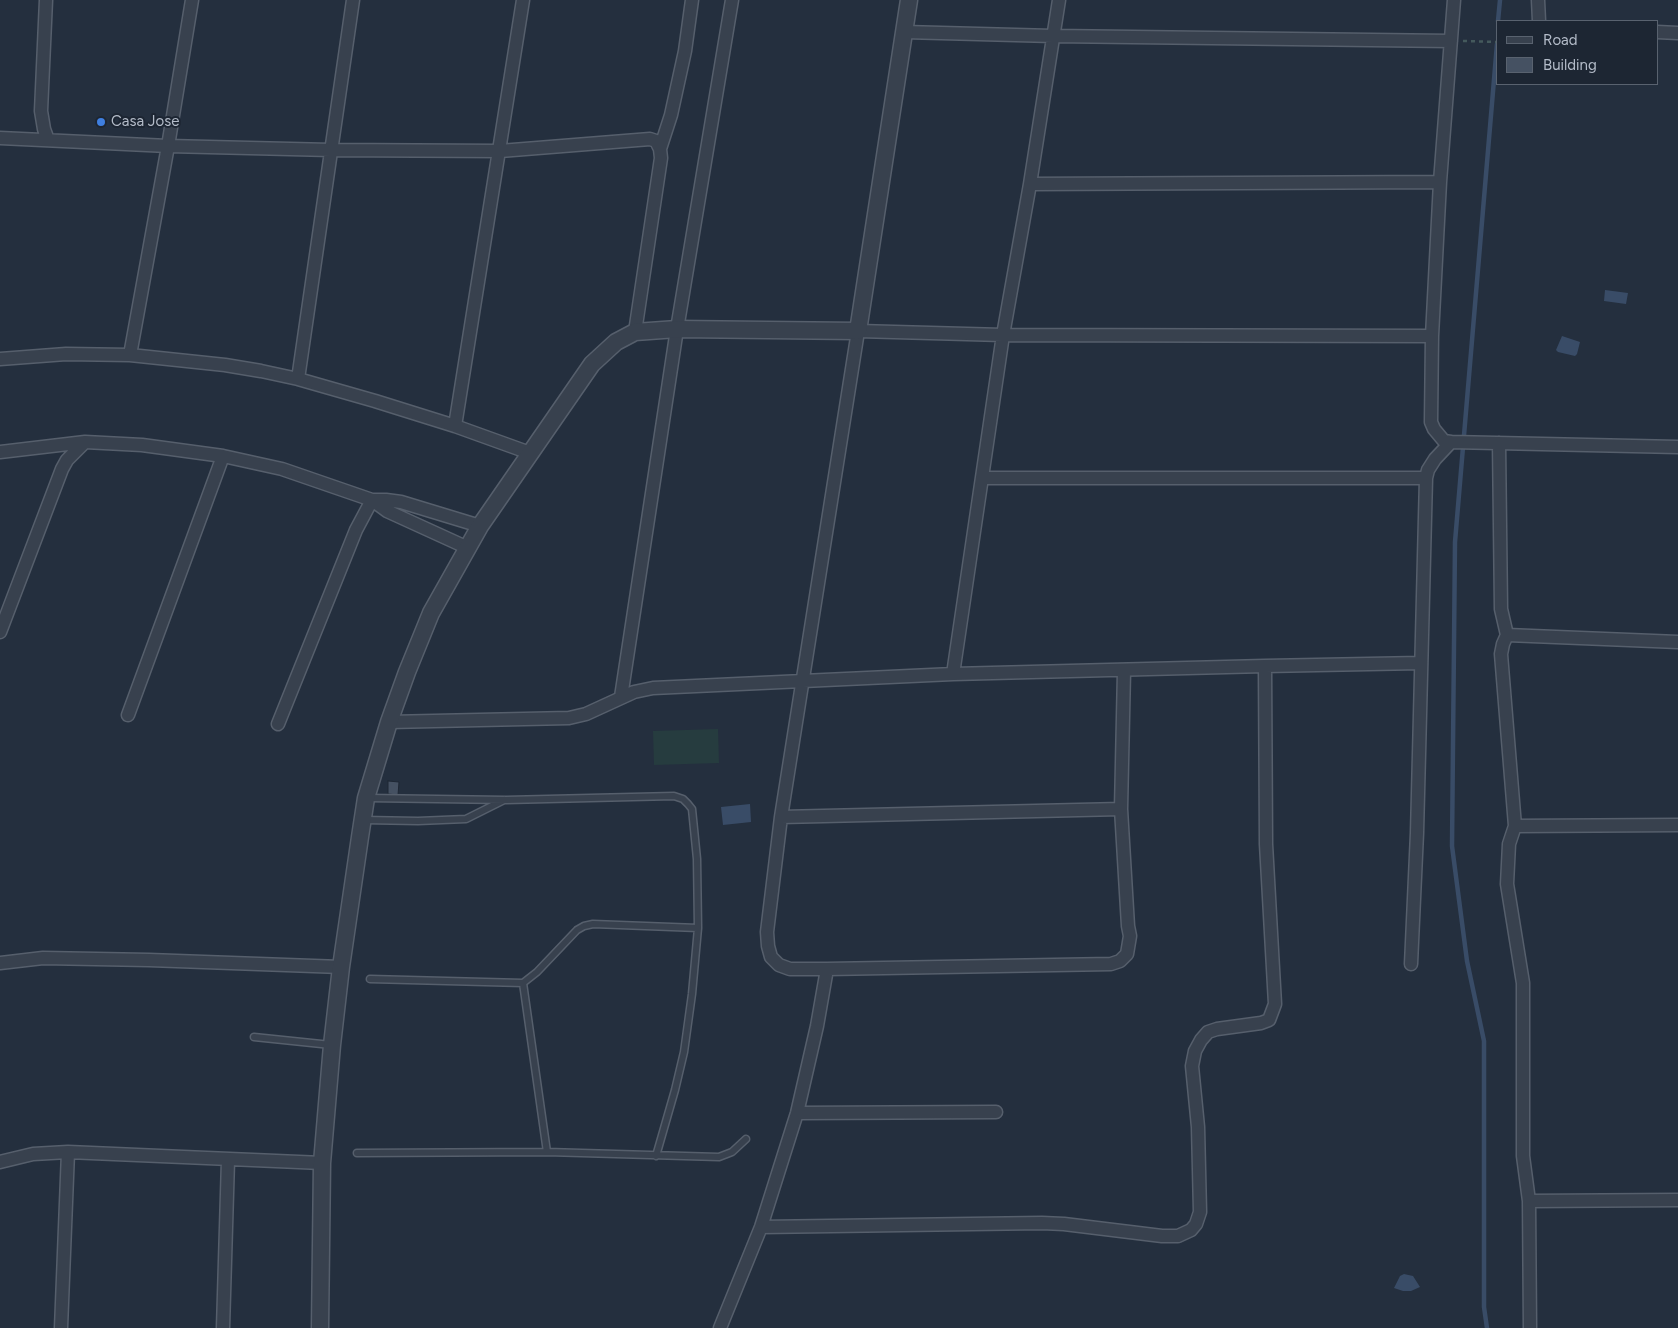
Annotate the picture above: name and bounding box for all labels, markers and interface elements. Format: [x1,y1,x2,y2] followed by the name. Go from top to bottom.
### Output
[1496,20,1658,85] legend
[1543,31,1578,49] text: Road
[1543,56,1597,74] text: Building
[111,113,179,131] place label: Casa Jose
[95,116,107,128] marker: Casa Jose

